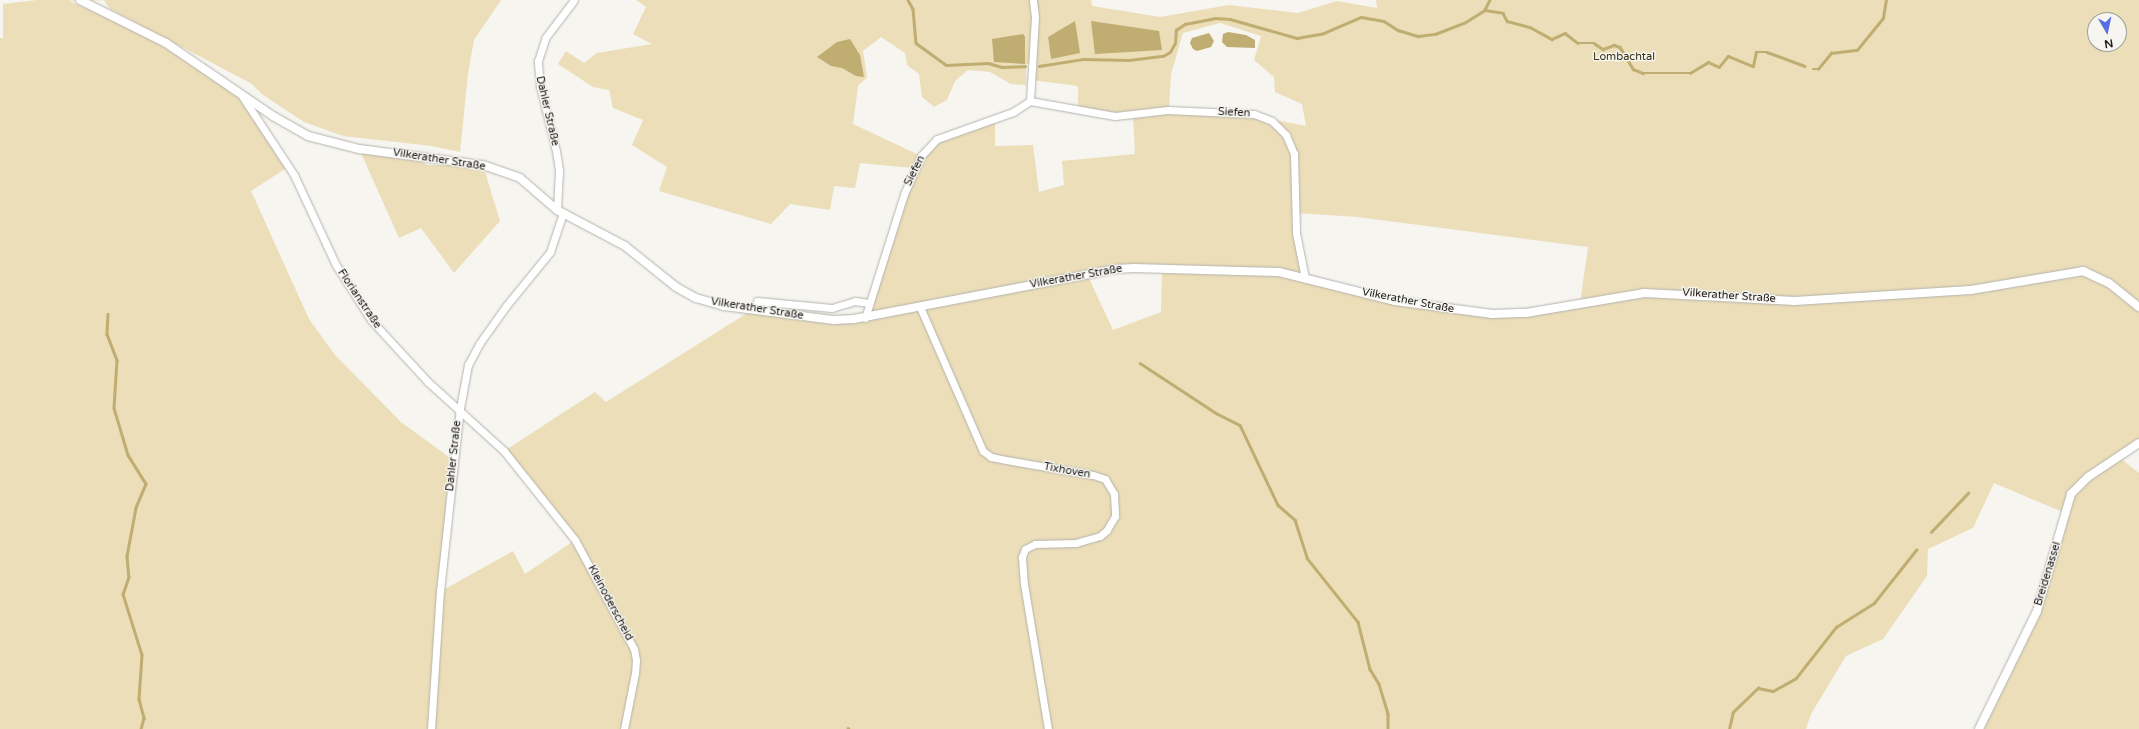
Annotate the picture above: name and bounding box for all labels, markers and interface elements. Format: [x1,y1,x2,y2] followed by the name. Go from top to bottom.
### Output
[2087,12,2127,52] north arrow
[2103,36,2114,50] text: N
[1593,50,1655,64] park label: Lombachtal
[533,75,561,147] street label: Dahler Straße
[1217,106,1251,120] street label: Siefen
[392,146,486,174] street label: Vilkerather Straße
[902,154,928,188] street label: Siefen
[1029,262,1123,292] street label: Vilkerather Straße
[334,267,384,331] street label: Florianstraße
[1361,286,1455,316] street label: Vilkerather Straße
[1682,286,1776,306] street label: Vilkerather Straße
[710,295,804,323] street label: Vilkerather Straße
[444,420,464,492] street label: Dahler Straße
[1043,460,1091,482] street label: Tixhoven
[2032,540,2064,608] street label: Breidenassel
[585,563,635,643] street label: Kleinoderscheid

